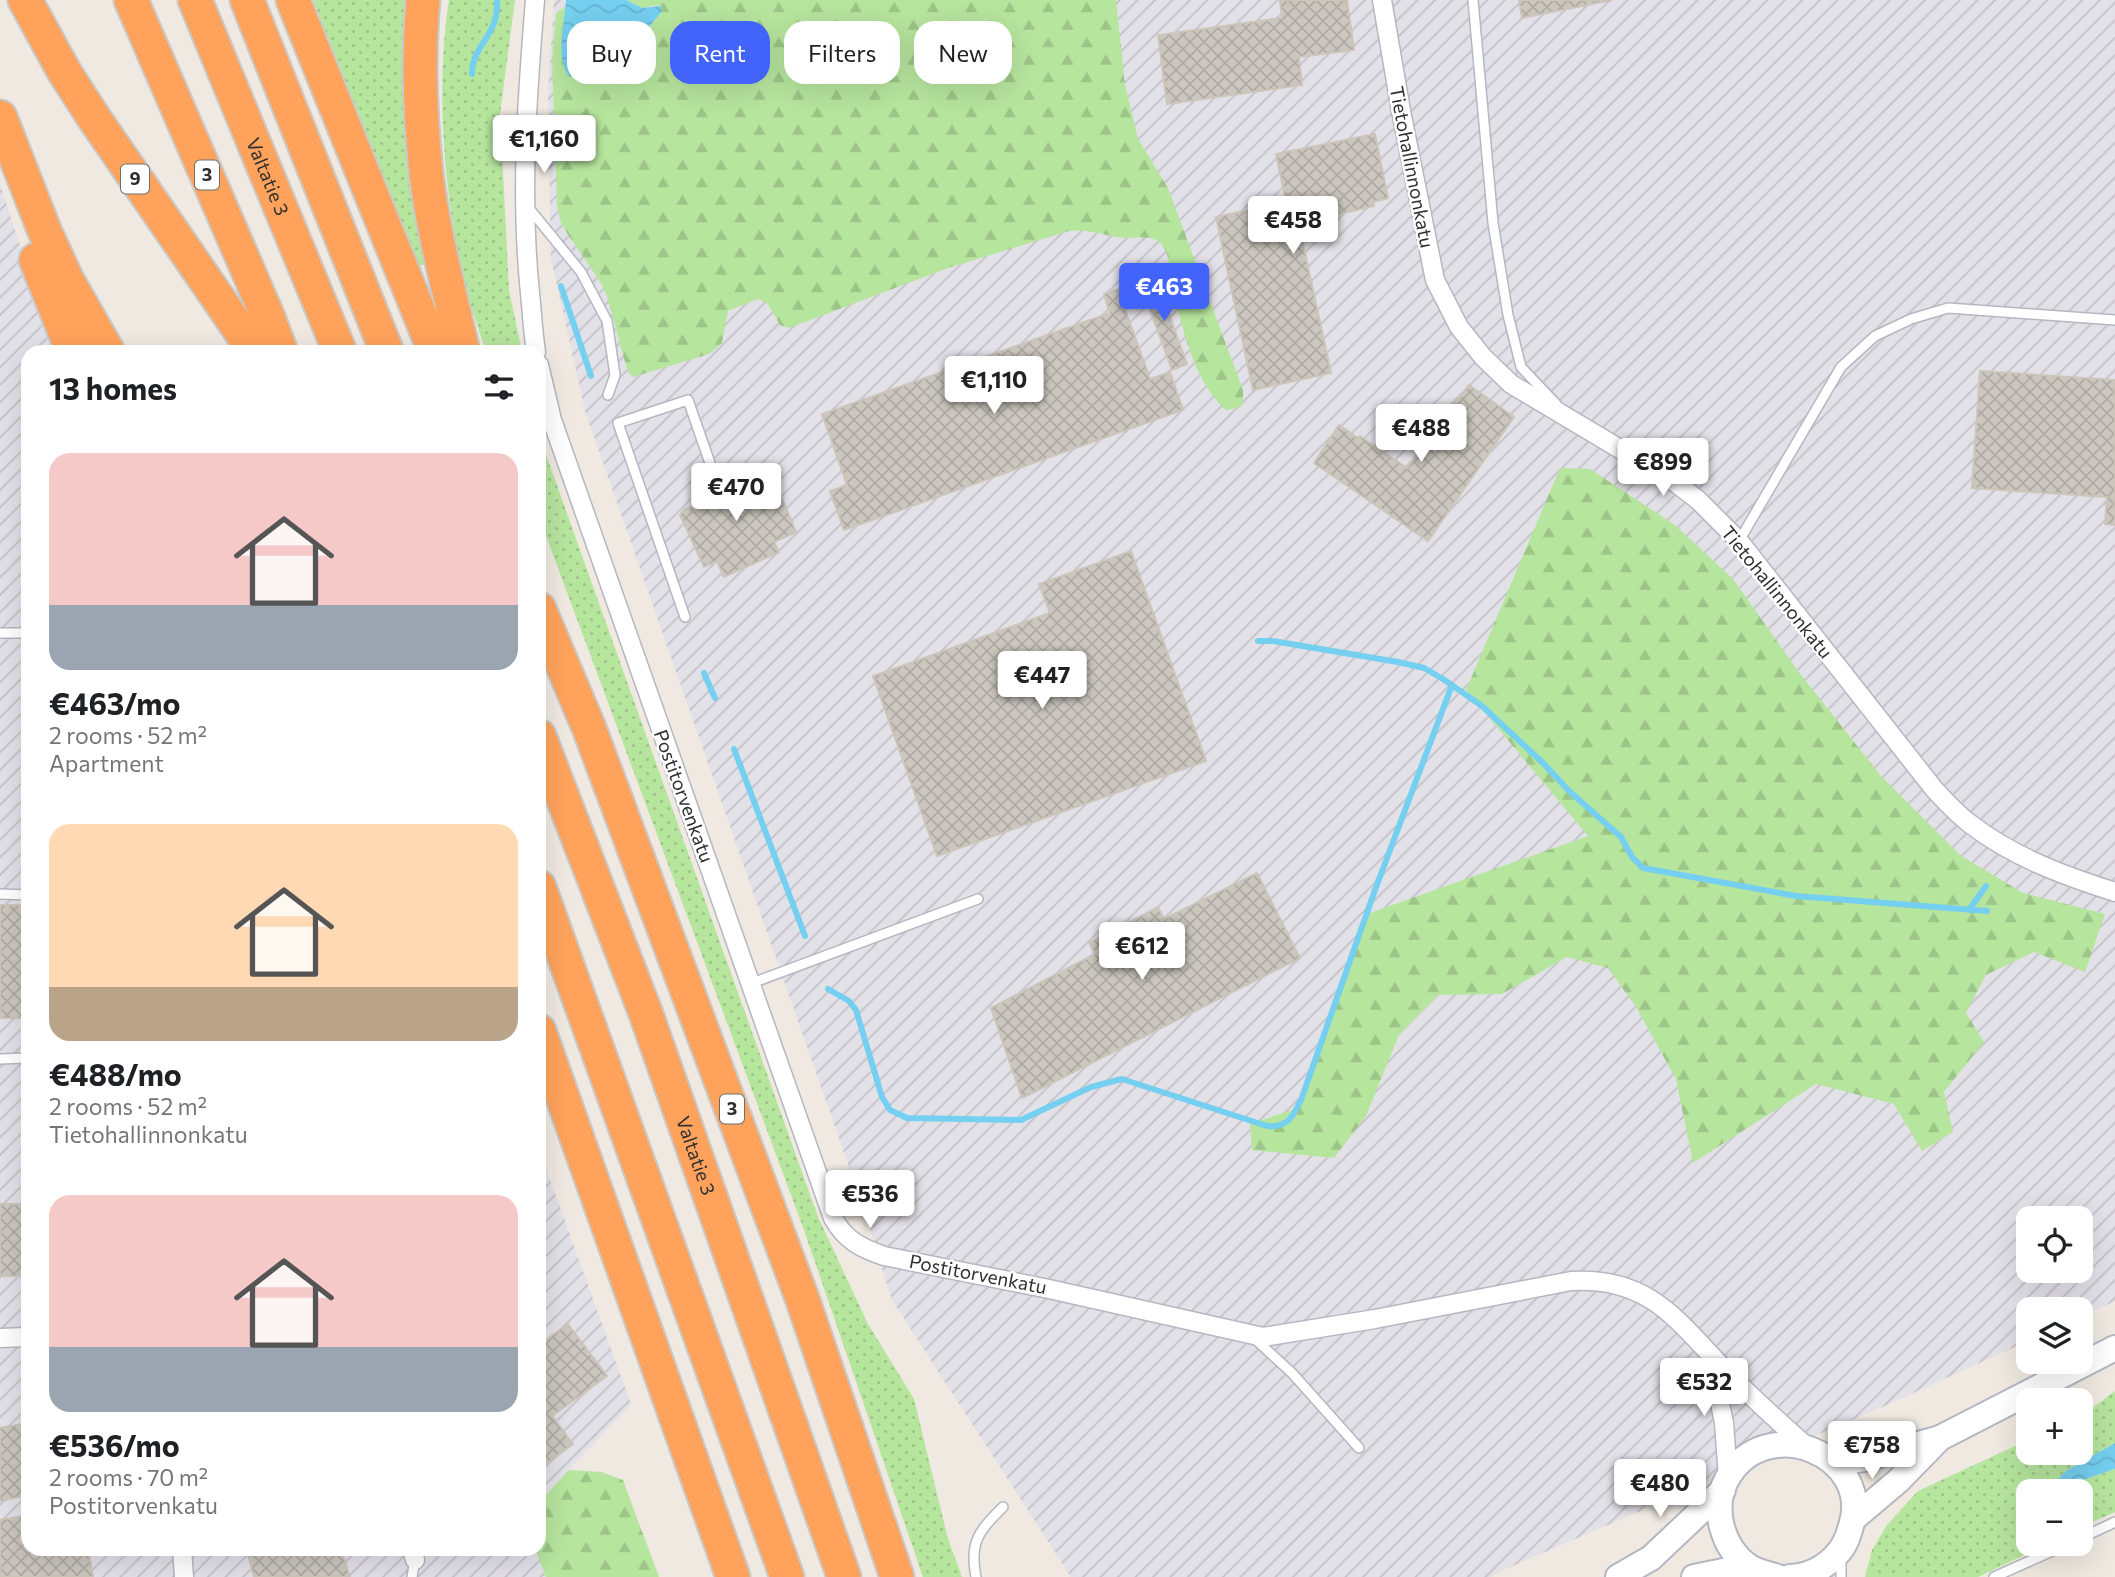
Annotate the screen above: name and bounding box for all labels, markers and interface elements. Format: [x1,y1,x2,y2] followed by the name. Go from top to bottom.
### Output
[567,21,656,84] chip: Buy
[670,21,770,84] chip: Rent
[784,21,900,84] chip: Filters
[914,21,1012,84] chip: New
[1386,84,1439,250] street label: Tietohallinnonkatu
[487,116,601,175] pin: €1,160
[509,124,579,152] text: €1,160
[242,134,294,219] street label: Valtatie 3
[195,160,219,190] road number: 3
[121,164,149,194] road number: 9
[1252,196,1334,256] pin: €458
[1264,205,1322,233] text: €458
[1123,264,1205,323] pin: €463
[1135,272,1193,300] text: €463
[937,356,1051,416] pin: €1,110
[961,365,1027,393] text: €1,110
[480,368,518,406] icon: filters
[49,369,177,406] text: 13 homes
[1380,405,1462,464] pin: €488
[1392,413,1450,441] text: €488
[1622,438,1704,498] pin: €899
[1634,447,1692,475] text: €899
[695,463,777,523] pin: €470
[707,472,765,500] text: €470
[221,498,347,624] icon: home
[1717,521,1838,663] street label: Tietohallinnonkatu
[1001,652,1083,711] pin: €447
[1014,660,1070,688] text: €447
[49,684,180,721] text: €463/mo
[49,721,207,749] text: 2 rooms · 52 m²
[650,726,719,865] street label: Postitorvenkatu
[49,749,164,777] text: Apartment
[221,869,347,995] icon: home
[1101,922,1183,982] pin: €612
[1115,931,1169,959] text: €612
[49,1055,182,1092] text: €488/mo
[49,1092,207,1120] text: 2 rooms · 52 m²
[720,1094,744,1124] road number: 3
[672,1113,721,1198] street label: Valtatie 3
[49,1120,247,1148] text: Tietohallinnonkatu
[829,1170,911,1230] pin: €536
[841,1179,899,1207] text: €536
[2016,1206,2093,1556] map controls
[2016,1206,2093,1283] button: locate
[221,1240,347,1366] icon: home
[907,1249,1049,1298] street label: Postitorvenkatu
[2016,1297,2093,1374] button: layers
[1663,1358,1745,1418] pin: €532
[1676,1367,1732,1395] text: €532
[2016,1388,2093,1465] button: +
[1831,1422,1913,1481] pin: €758
[49,1426,180,1463] text: €536/mo
[1844,1430,1900,1458] text: €758
[1619,1460,1701,1519] pin: €480
[49,1463,208,1491] text: 2 rooms · 70 m²
[1630,1468,1690,1496] text: €480
[2016,1479,2093,1556] button: −
[49,1491,218,1519] text: Postitorvenkatu

